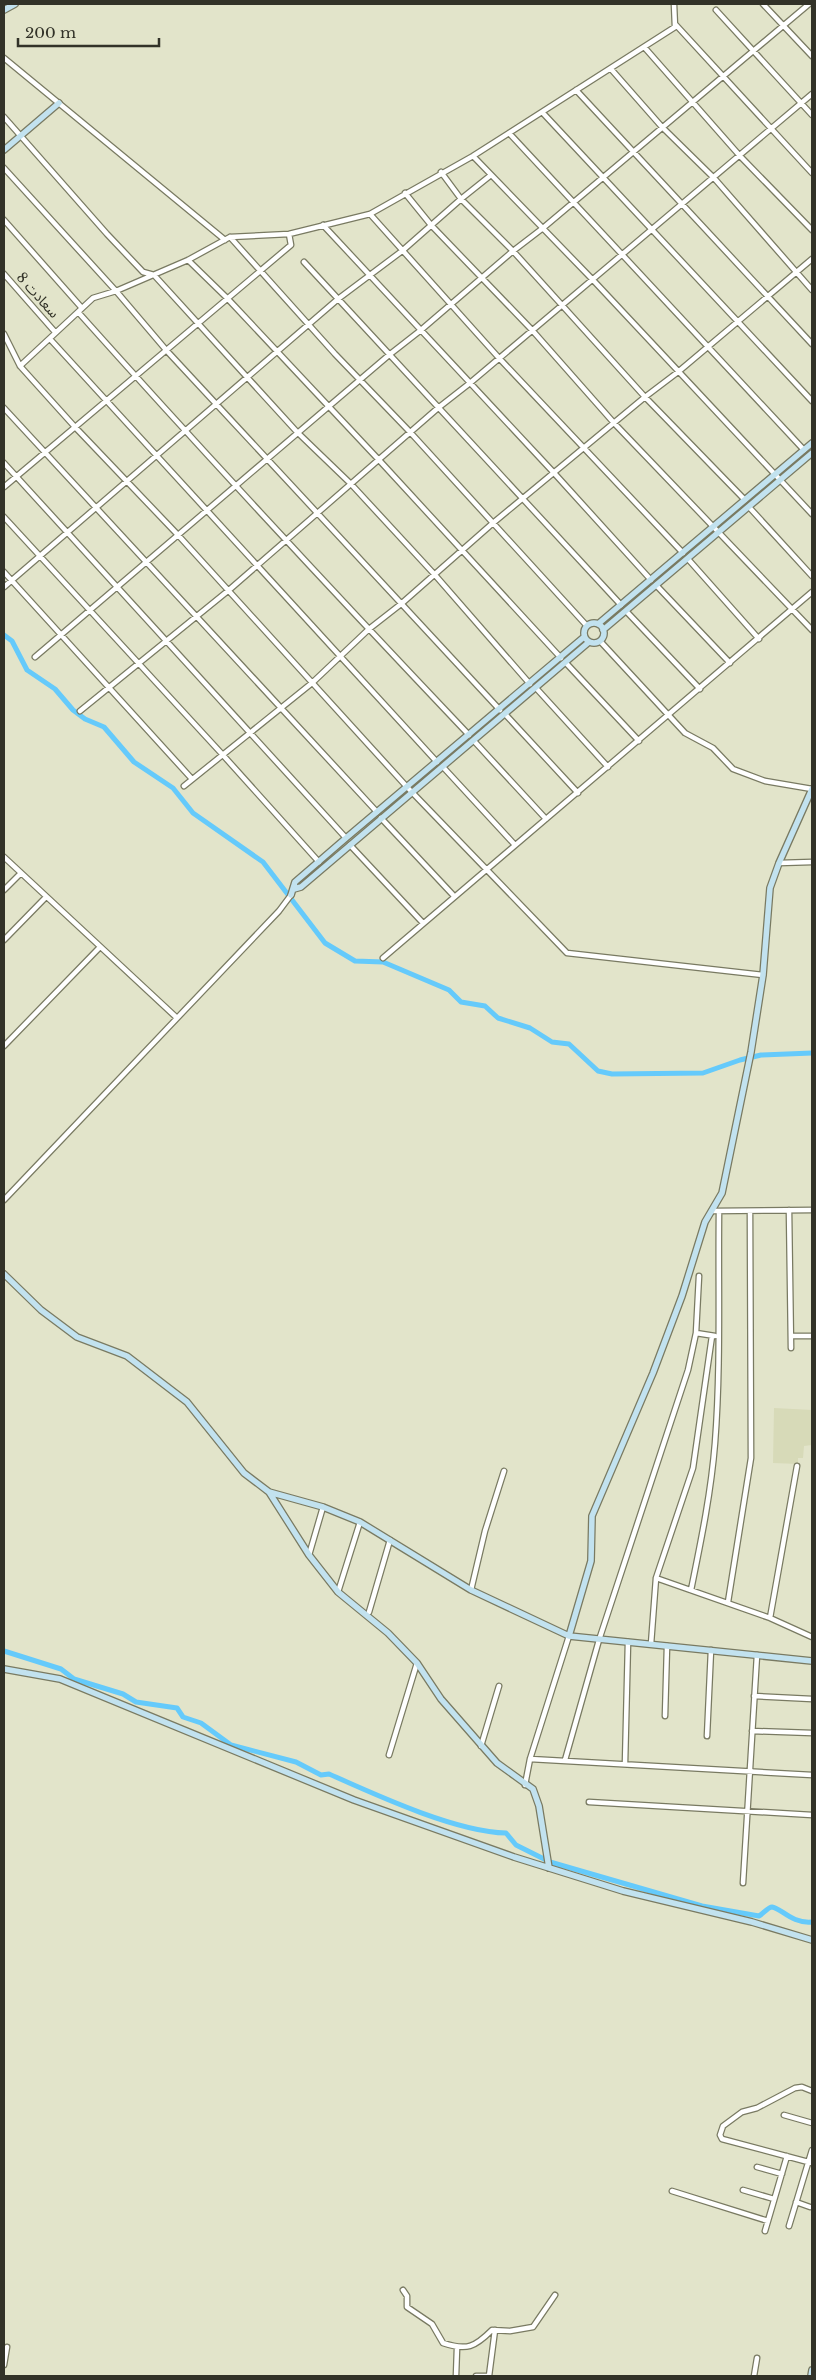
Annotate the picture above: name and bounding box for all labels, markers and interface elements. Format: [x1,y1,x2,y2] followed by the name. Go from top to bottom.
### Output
[18,15,159,47] scale bar
[25,23,76,42] text: 200 m
[13,268,63,322] street label: سعادت 8

